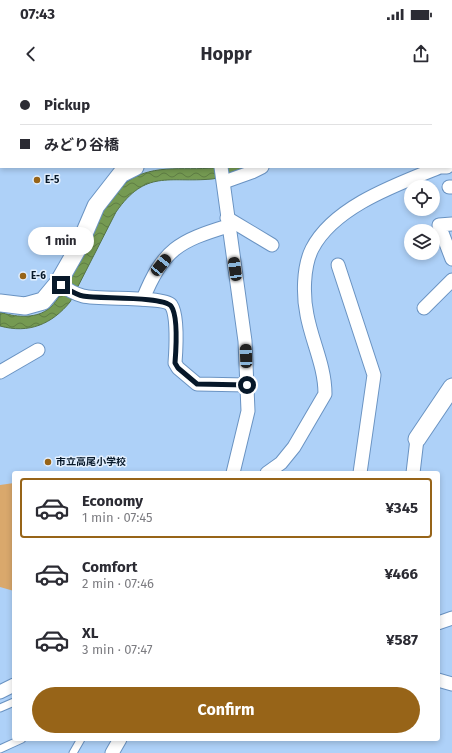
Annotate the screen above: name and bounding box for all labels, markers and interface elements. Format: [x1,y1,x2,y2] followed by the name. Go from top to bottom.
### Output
[20,5,55,23] text: 07:43
[20,43,42,65] icon: back
[200,43,252,65] text: Hoppr
[410,43,432,65] icon: share
[44,96,90,114] text: Pickup
[44,136,119,154] text: みどり谷橋
[45,174,60,186] place label: E-5
[32,175,42,185] marker: E-5
[404,180,440,260] map controls
[404,180,440,216] button: locate
[404,224,440,260] button: layers
[28,227,94,255] callout: 1 min
[45,233,77,248] text: 1 min
[149,252,173,278] car
[227,256,243,282] car
[31,270,46,282] place label: E-6
[18,271,28,281] marker: E-6
[52,276,70,294] route end
[240,344,252,368] car
[238,376,256,394] route start
[56,456,126,468] place label: 市立高尾小学校
[43,457,53,467] marker: 市立高尾小学校
[34,490,70,526] icon: car
[82,492,143,510] text: Economy
[386,499,418,517] text: ¥345
[82,510,153,525] text: 1 min · 07:45
[34,556,70,592] icon: car
[82,558,138,576] text: Comfort
[384,565,418,583] text: ¥466
[82,576,154,591] text: 2 min · 07:46
[34,622,70,658] icon: car
[82,624,98,642] text: XL
[386,631,418,649] text: ¥587
[82,642,153,657] text: 3 min · 07:47
[32,687,420,733] button: Confirm

